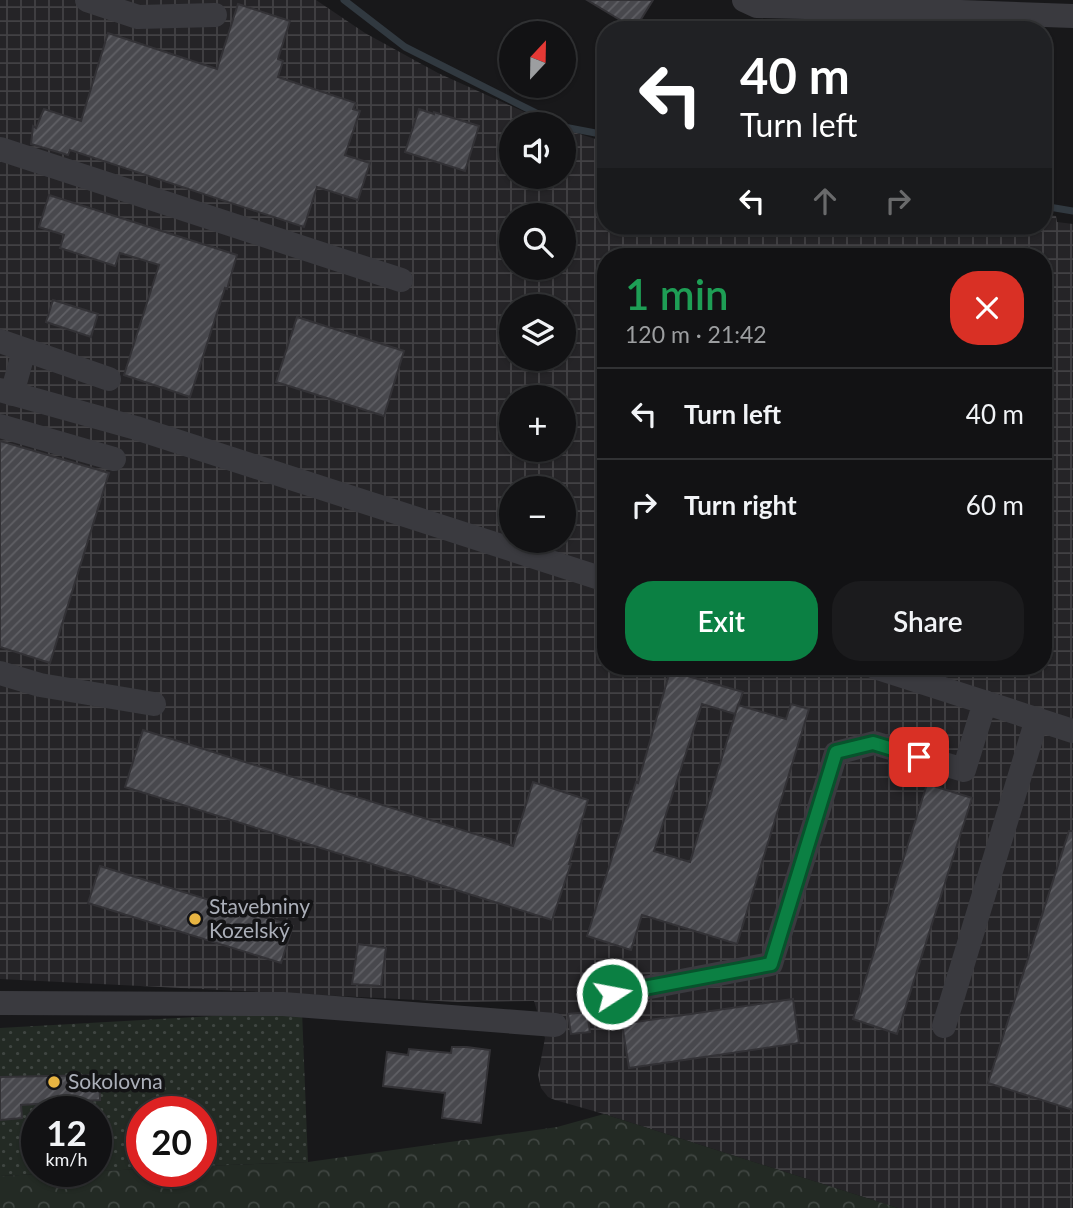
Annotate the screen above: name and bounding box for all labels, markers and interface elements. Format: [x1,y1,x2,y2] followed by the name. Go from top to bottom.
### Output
[499,21,576,98] north arrow
[499,21,576,553] map controls
[740,46,850,104] text: 40 m
[625,49,716,140] icon: left
[740,105,857,144] text: Turn left
[499,112,576,189] button: sound
[733,182,771,220] icon: left
[806,182,844,220] icon: ahead
[879,182,917,220] icon: right
[499,203,576,280] button: search
[625,269,729,319] text: 1 min
[950,271,1024,345] button: close
[499,294,576,371] button: layers
[625,320,767,348] text: 120 m · 21:42
[499,385,576,462] button: +
[625,395,663,433] icon: left
[684,398,781,430] text: Turn left
[966,398,1024,430] text: 40 m
[499,476,576,553] button: −
[625,486,663,524] icon: right
[684,489,797,521] text: Turn right
[966,489,1024,521] text: 60 m
[625,581,818,661] button: Exit
[832,581,1024,661] button: Share
[889,727,949,787] pin
[900,738,938,776] icon: arrive
[209,893,310,942] place label: Stavebniny Kozelský
[187,911,203,927] marker: Stavebniny Kozelský
[575,957,649,1031] position arrow
[68,1068,163,1093] place label: Sokolovna
[46,1074,62,1090] marker: Sokolovna
[126,1096,217,1187] speed limit sign: 20
[46,1111,87,1153] text: 12
[45,1148,88,1170] text: km/h

